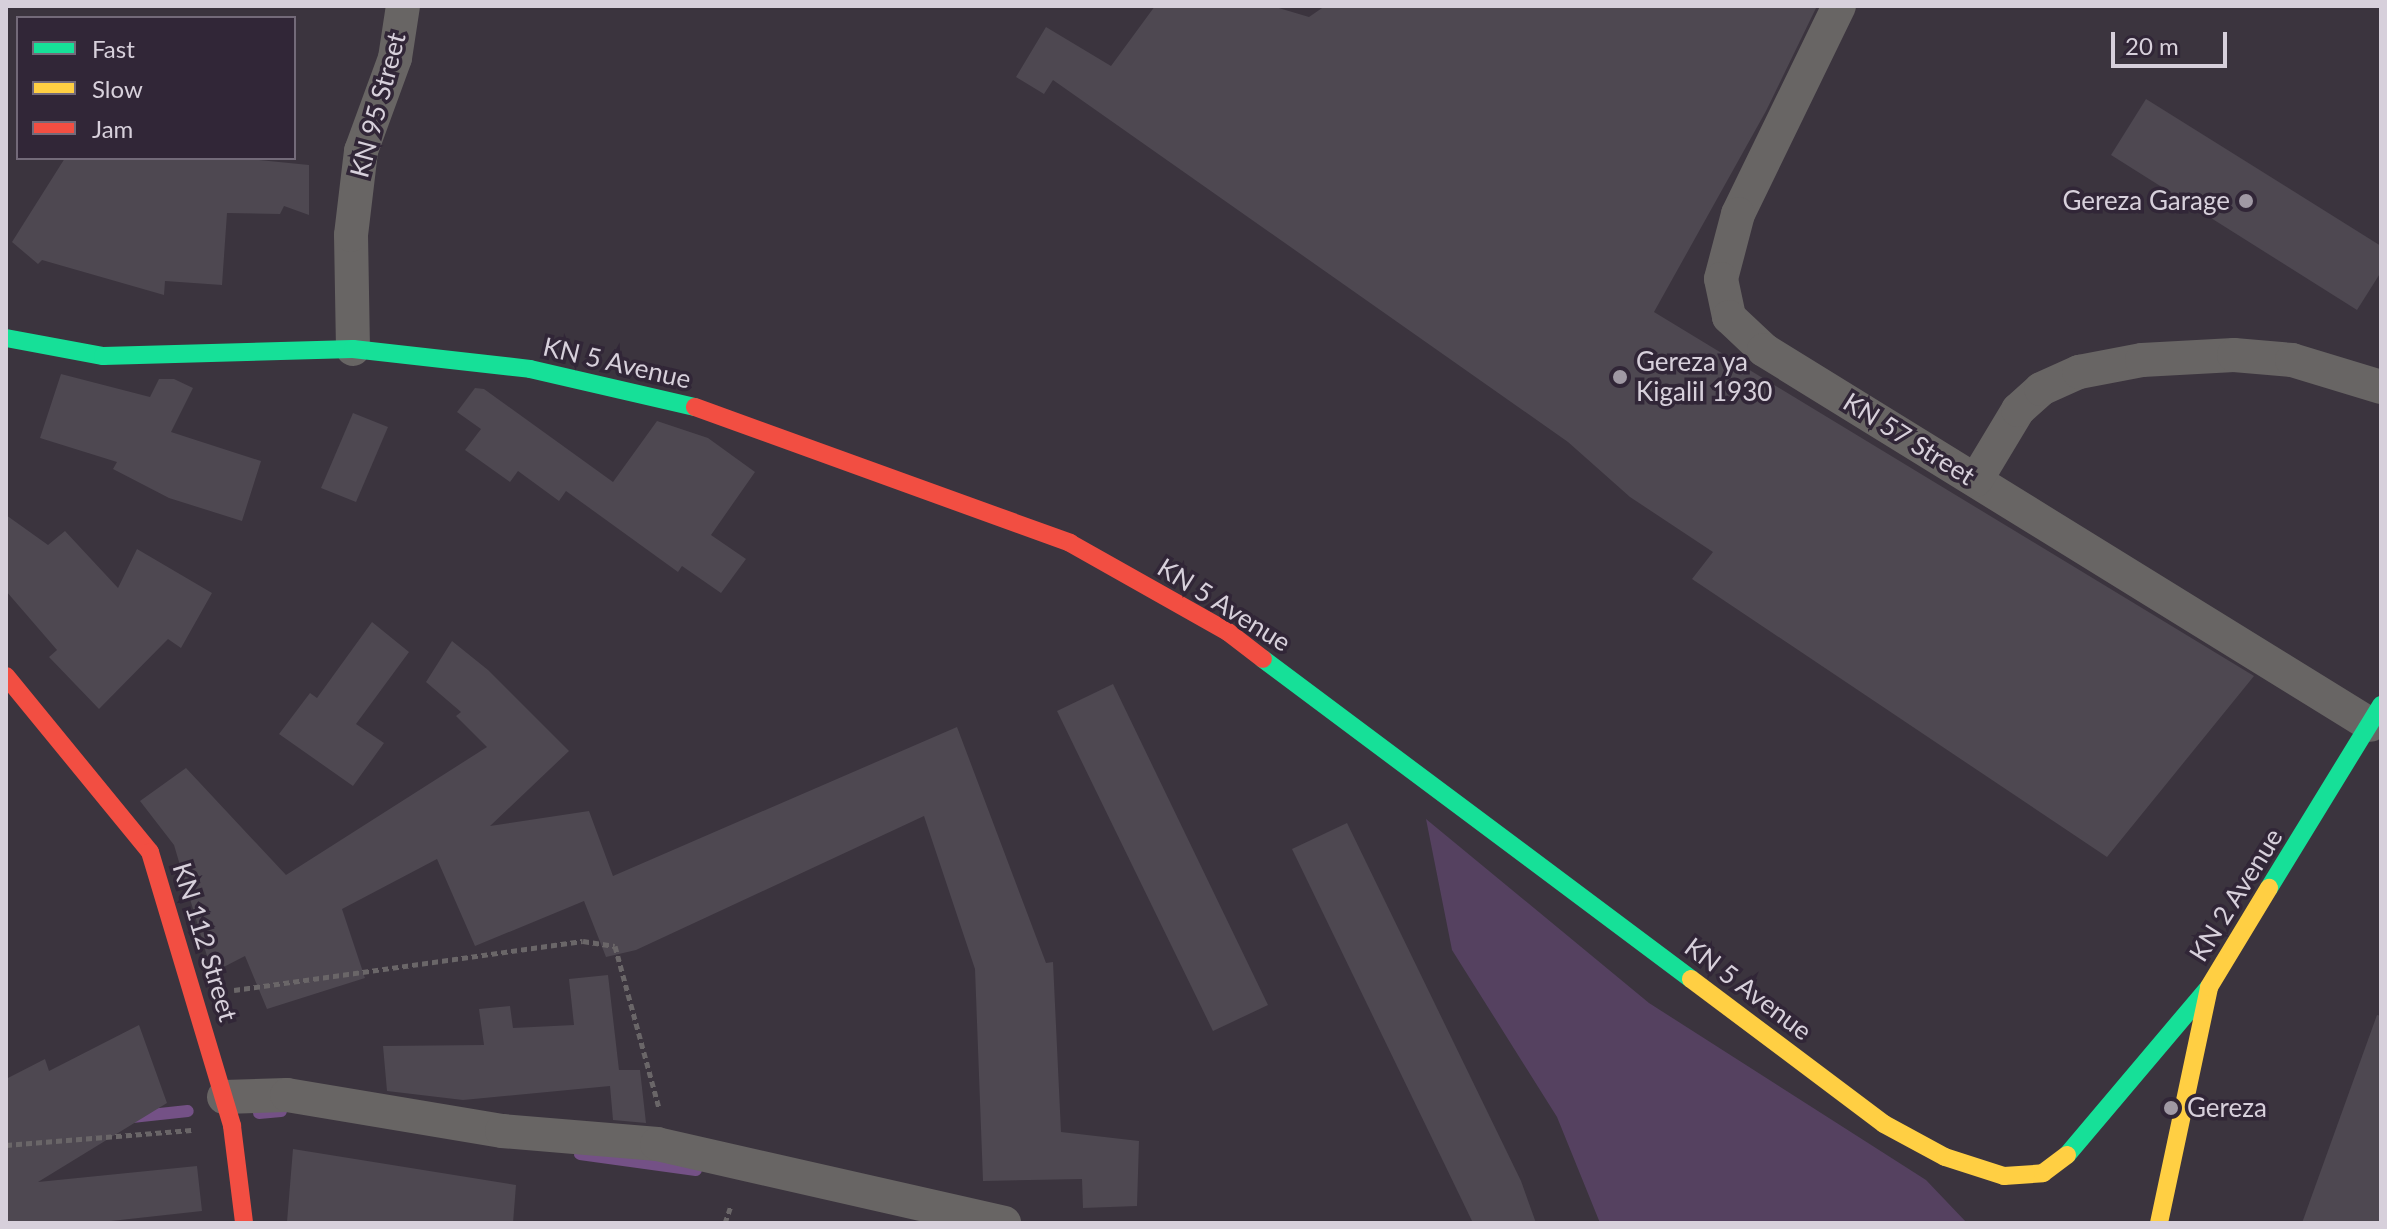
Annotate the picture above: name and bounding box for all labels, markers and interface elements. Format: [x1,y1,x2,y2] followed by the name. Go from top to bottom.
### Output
[16,16,296,160] legend
[2115,16,2231,66] scale bar
[344,29,412,181] street label: KN 95 Street
[2125,31,2179,60] text: 20 m
[92,34,135,63] text: Fast
[92,74,143,103] text: Slow
[92,114,133,143] text: Jam
[2062,185,2230,217] place label: Gereza Garage
[2237,192,2255,210] marker: Gereza Garage
[540,331,694,395] street label: KN 5 Avenue
[1636,346,1772,408] place label: Gereza ya KigaliI 1930
[1611,368,1629,386] marker: Gereza ya KigaliI 1930
[1838,386,1980,492] street label: KN 57 Street
[1151,552,1297,658] street label: KN 5 Avenue
[2183,822,2289,968] street label: KN 2 Avenue
[166,859,244,1025] street label: KN 112 Street
[1678,931,1818,1047] street label: KN 5 Avenue
[2187,1092,2267,1124] place label: Gereza
[2162,1099,2180,1117] marker: Gereza

